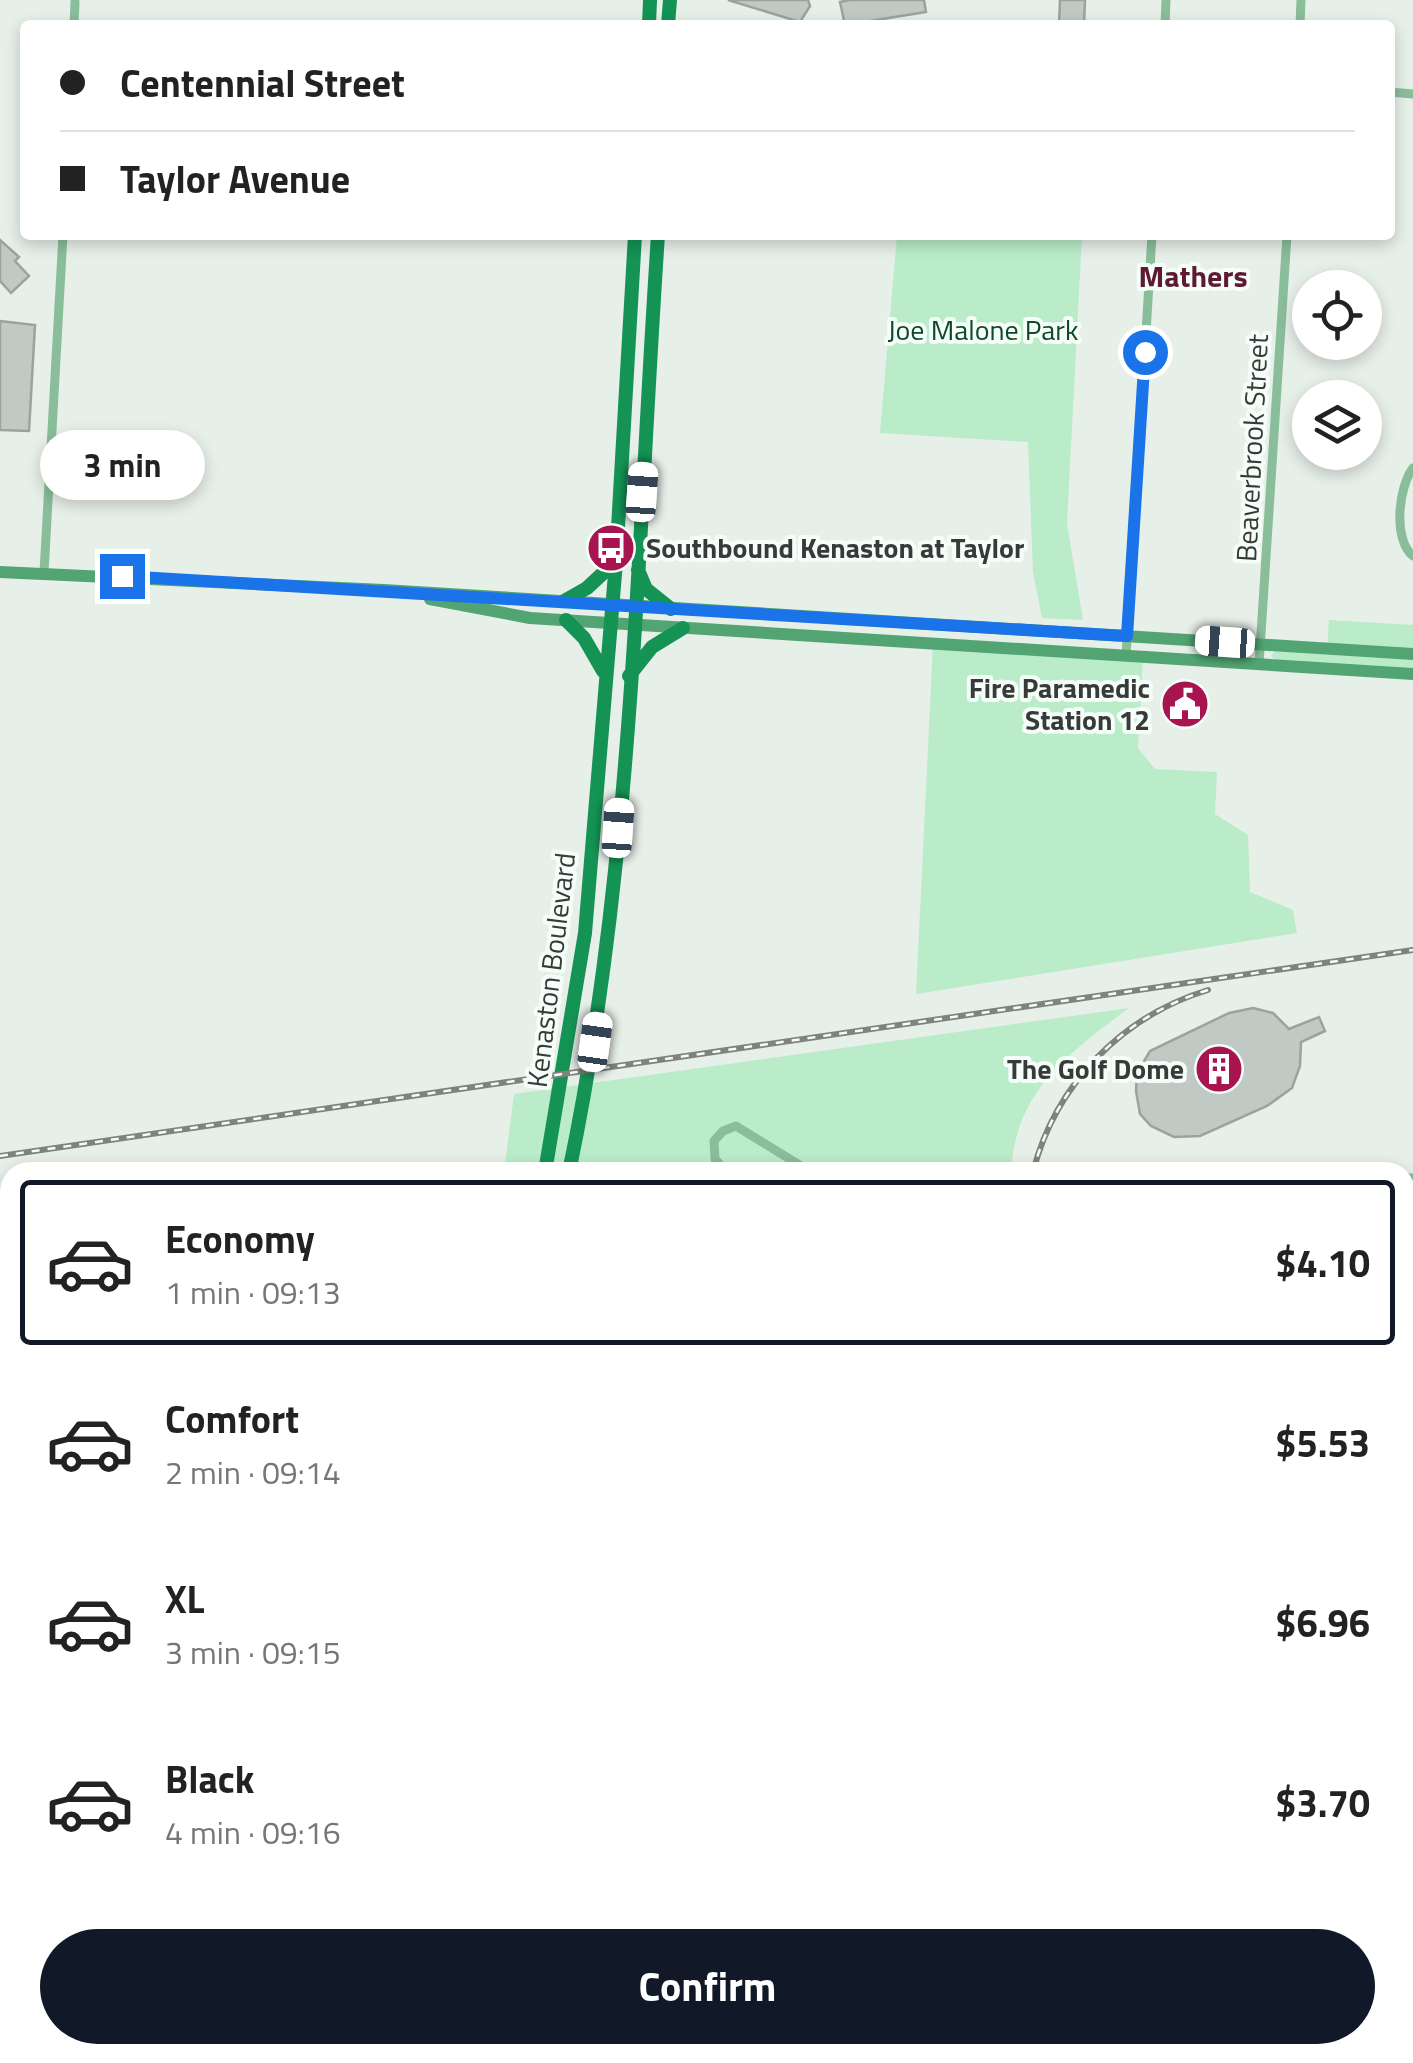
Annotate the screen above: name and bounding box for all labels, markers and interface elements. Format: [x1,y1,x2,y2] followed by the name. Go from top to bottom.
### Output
[120,54,405,112] text: Centennial Street
[120,150,350,208] text: Taylor Avenue
[1138,253,1248,299] district label: Mathers
[1292,270,1382,470] map controls
[1292,270,1382,360] button: locate
[888,308,1078,351] park label: Joe Malone Park
[1123,330,1168,375] route start
[1224,333,1279,563] street label: Beaverbrook Street
[1292,380,1382,470] button: layers
[39,431,204,501] callout: 3 min
[84,441,161,489] text: 3 min
[625,461,659,523] car
[585,522,637,574] bus stop icon: Southbound Kenaston at Taylor
[646,526,1024,569] place label: Southbound Kenaston at Taylor
[100,554,145,599] route end
[1194,625,1256,659] car
[969,666,1150,741] place label: Fire Paramedic Station 12
[1159,678,1211,730] public building icon: Fire Paramedic Station 12
[601,797,635,859] car
[515,850,586,1090] street label: Kenaston Boulevard
[576,1010,614,1074] car
[1193,1043,1245,1095] building icon: The Golf Dome
[1007,1047,1184,1090] place label: The Golf Dome
[165,1210,315,1268] text: Economy
[45,1218,135,1308] icon: car
[1275,1234,1370,1292] text: $4.10
[165,1268,341,1316] text: 1 min · 09:13
[165,1390,299,1448] text: Comfort
[45,1398,135,1488] icon: car
[1275,1414,1370,1472] text: $5.53
[165,1448,341,1496] text: 2 min · 09:14
[165,1570,205,1628] text: XL
[45,1578,135,1668] icon: car
[1275,1594,1370,1652] text: $6.96
[165,1628,341,1676] text: 3 min · 09:15
[165,1750,254,1808] text: Black
[45,1758,135,1848] icon: car
[1275,1774,1370,1832] text: $3.70
[165,1808,341,1856] text: 4 min · 09:16
[40,1929,1375,2044] button: Confirm

